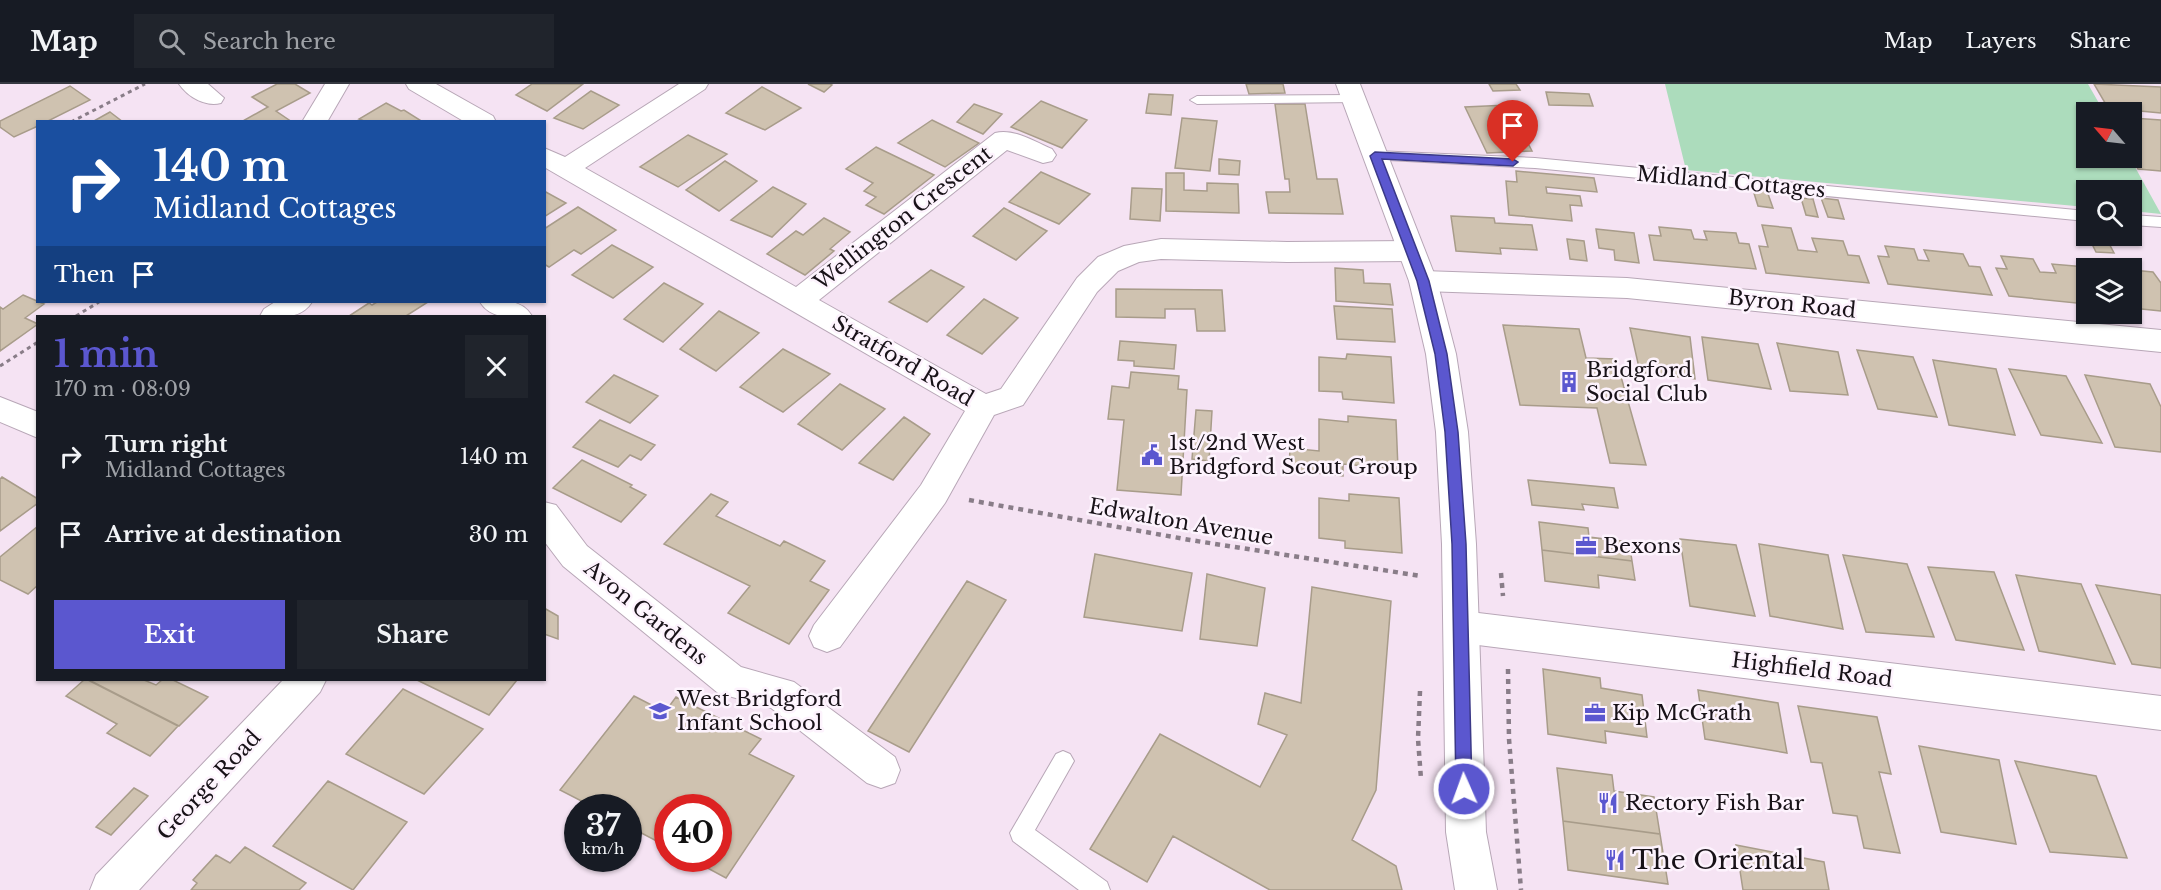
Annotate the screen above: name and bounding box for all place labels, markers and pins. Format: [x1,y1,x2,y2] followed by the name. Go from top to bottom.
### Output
[1487,100,1538,162] pin
[1586,357,1708,407] place label: Bridgford Social Club
[1557,370,1581,394] building icon: Bridgford Social Club
[1169,430,1418,480] place label: 1st/2nd West Bridgford Scout Group
[1140,443,1164,467] public building icon: 1st/2nd West Bridgford Scout Group
[1603,533,1681,559] place label: Bexons
[1574,534,1598,558] office icon: Bexons
[676,686,842,736] place label: West Bridgford Infant School
[648,699,672,723] school or university icon: West Bridgford Infant School
[1612,700,1752,726] place label: Kip McGrath
[1583,701,1607,725] office icon: Kip McGrath
[1625,790,1804,816] place label: Rectory Fish Bar
[1596,791,1620,815] restaurant icon: Rectory Fish Bar
[1632,844,1804,876] place label: The Oriental
[1603,848,1627,872] restaurant icon: The Oriental

